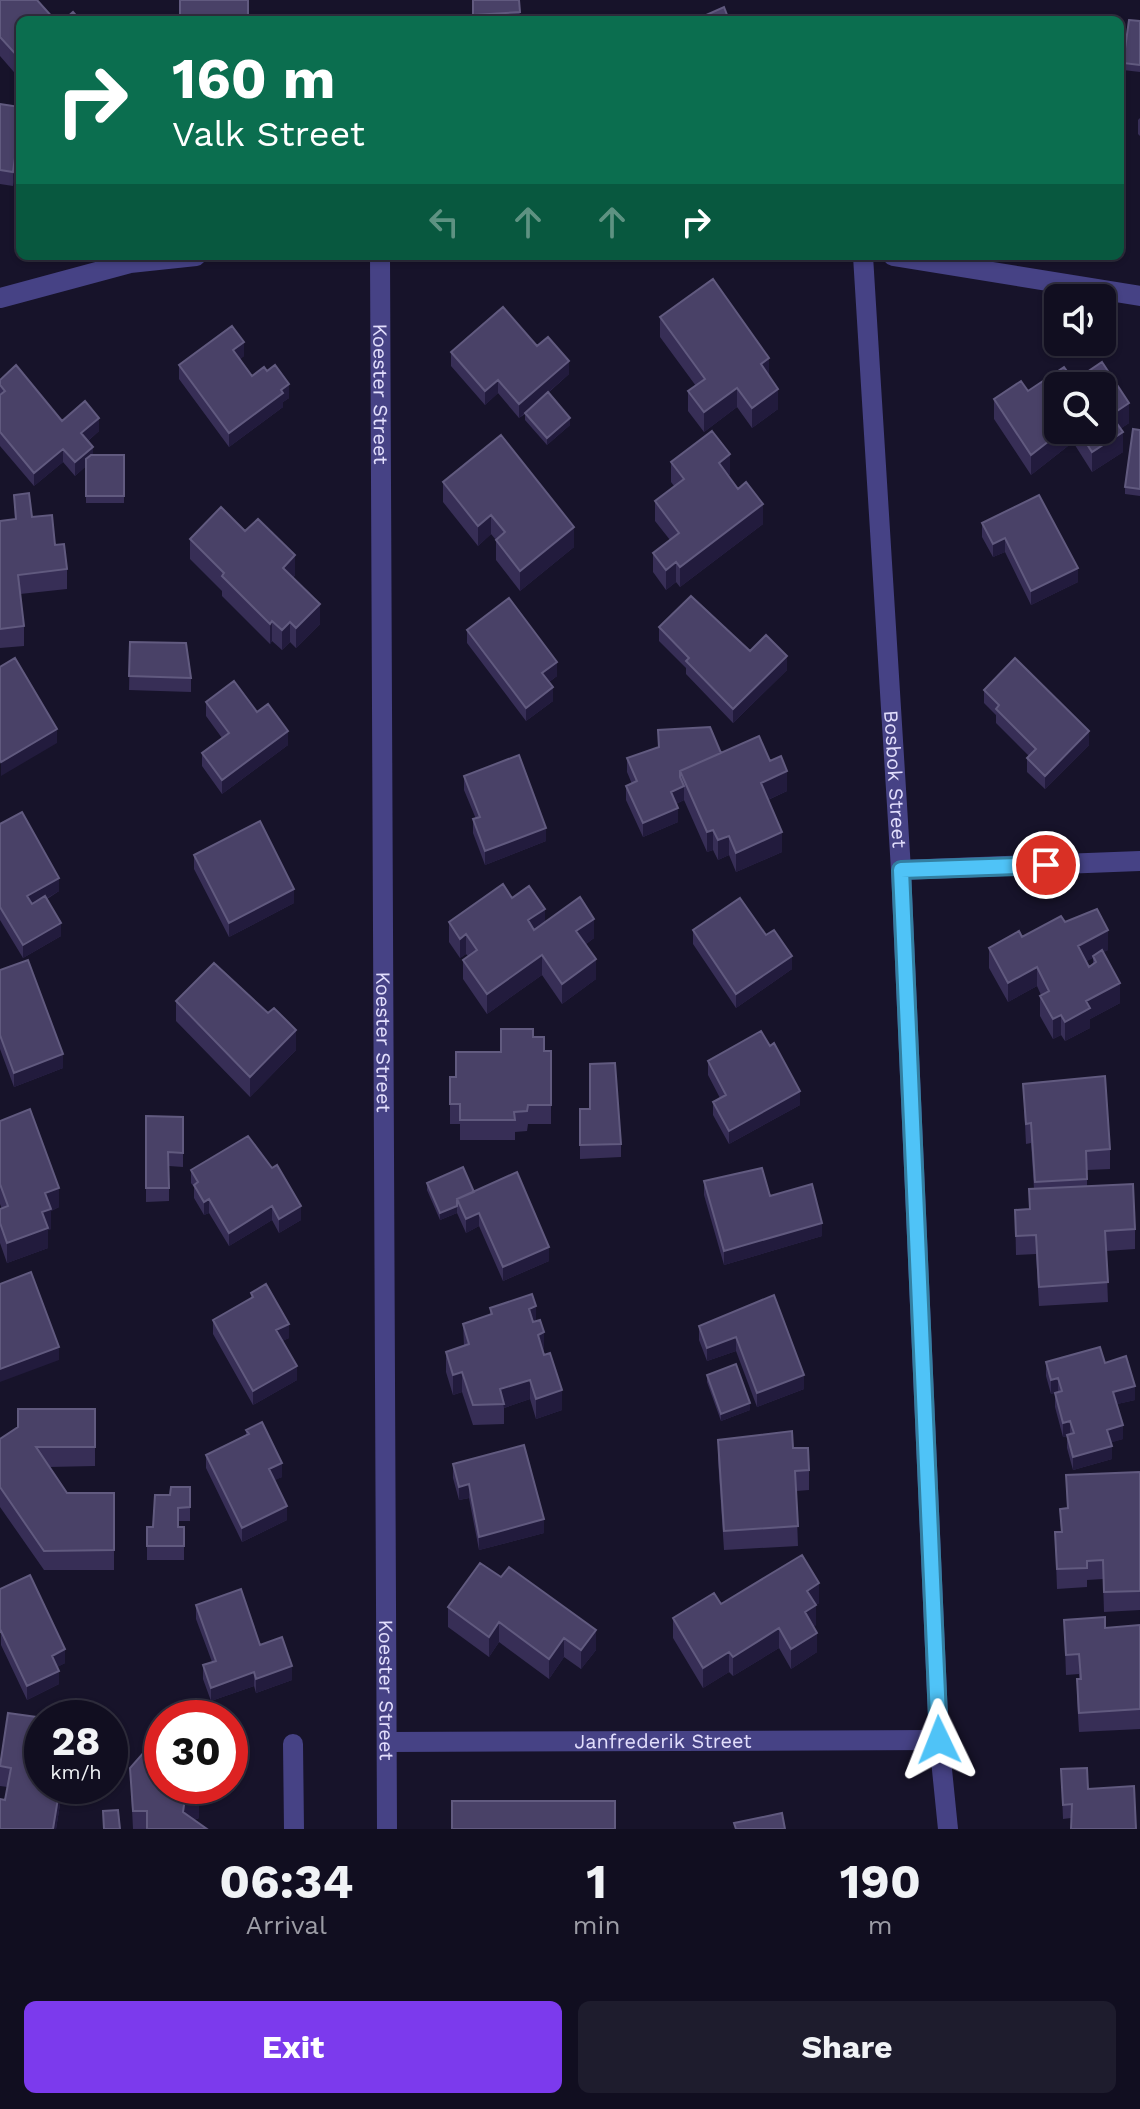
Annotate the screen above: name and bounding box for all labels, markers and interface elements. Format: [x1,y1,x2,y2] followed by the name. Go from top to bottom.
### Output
[172,46,335,112] text: 160 m
[40,48,144,152] icon: right
[172,113,365,155] text: Valk Street
[422,200,466,244] icon: left
[506,200,550,244] icon: ahead
[590,200,634,244] icon: ahead
[674,200,718,244] icon: right
[1044,284,1116,444] map controls
[1044,284,1116,356] button: sound
[368,323,393,465] street label: Koester Street
[1044,372,1116,444] button: search
[879,709,912,849] street label: Bosbok Street
[1012,831,1080,899] pin
[1024,843,1068,887] icon: arrive
[371,971,396,1113] street label: Koester Street
[374,1619,399,1761] street label: Koester Street
[897,1698,981,1782] position arrow
[144,1700,248,1804] speed limit sign: 30
[52,1718,100,1765] text: 28
[574,1729,752,1753] street label: Janfrederik Street
[50,1760,102,1784] text: km/h
[219,1853,354,1910] text: 06:34
[586,1853,607,1910] text: 1
[840,1853,921,1910] text: 190
[246,1910,327,1940] text: Arrival
[573,1910,621,1940] text: min
[868,1910,893,1940] text: m
[24,2001,562,2093] button: Exit
[578,2001,1116,2093] button: Share

